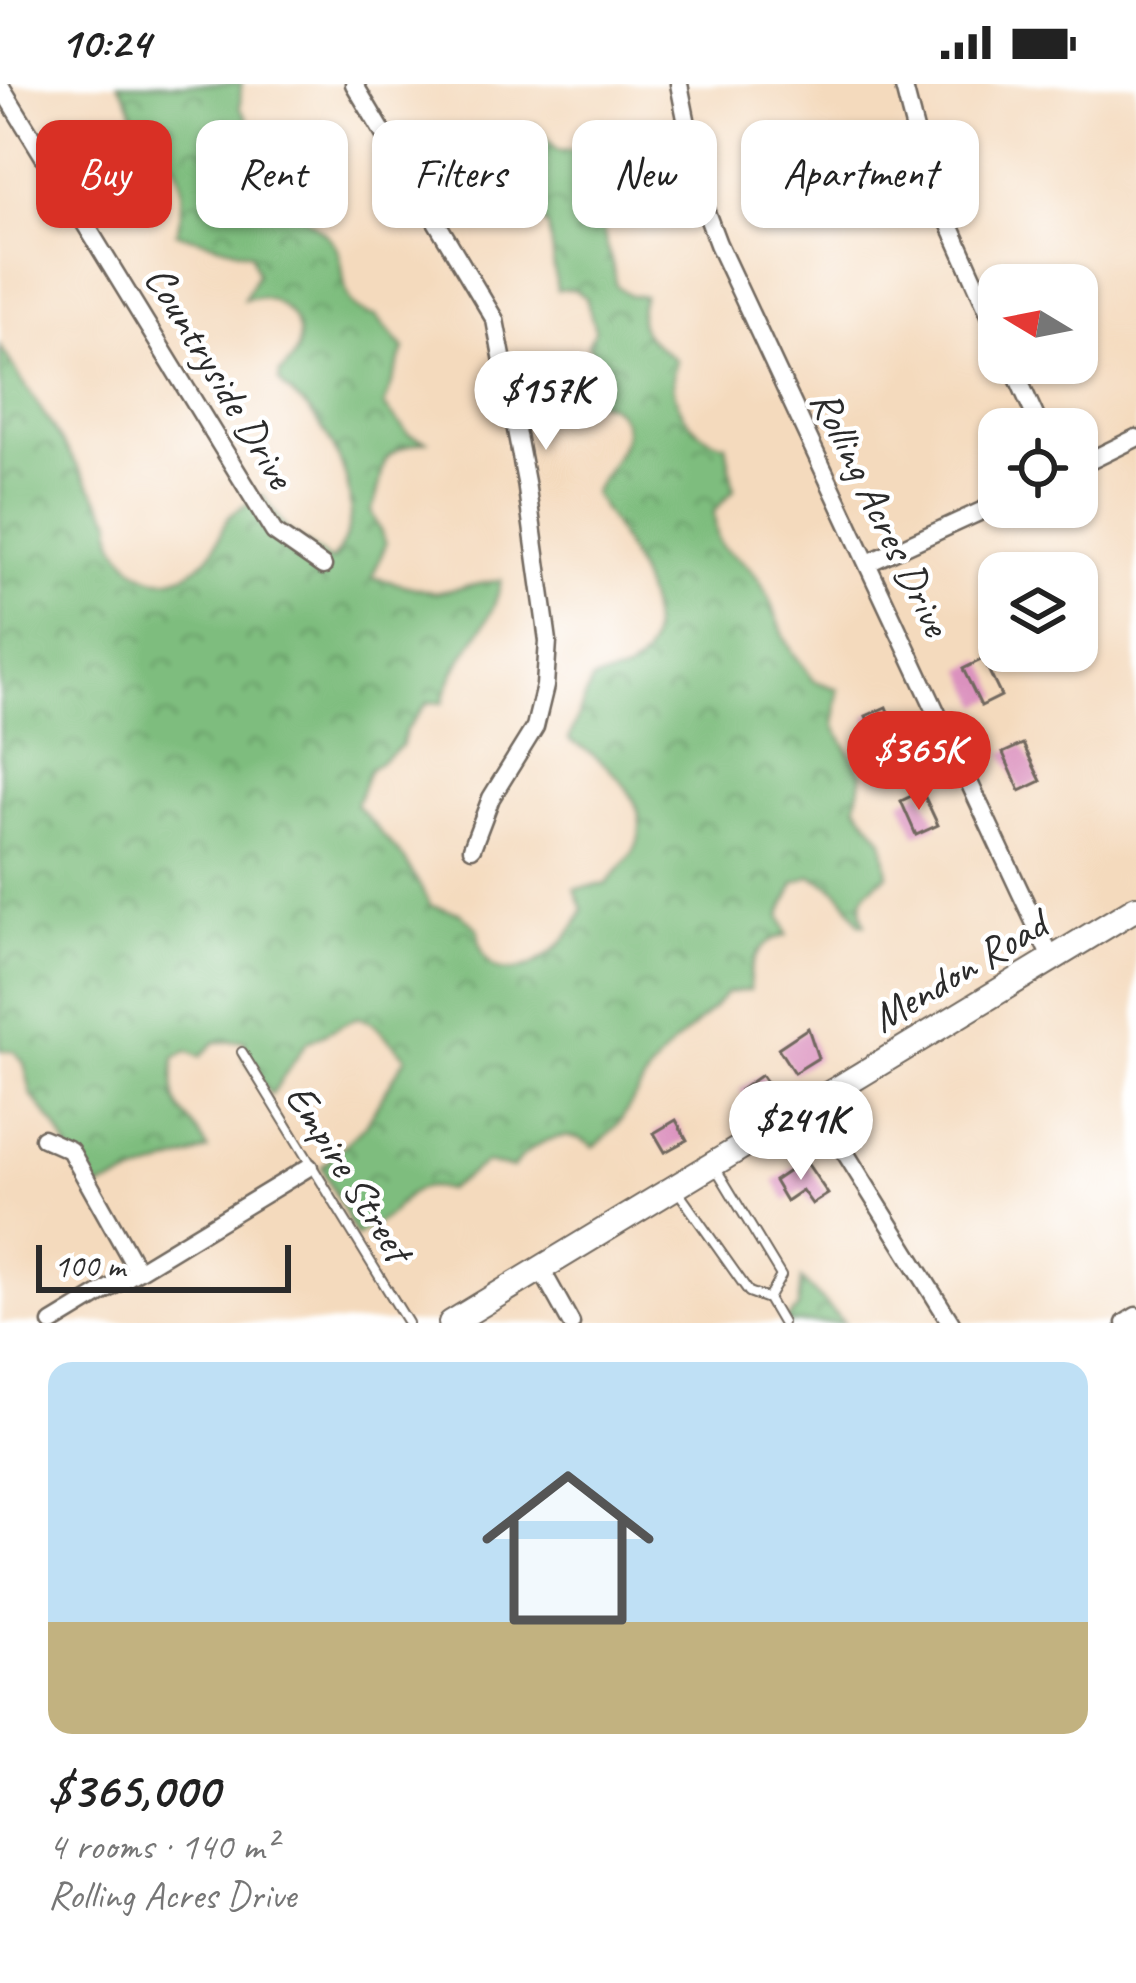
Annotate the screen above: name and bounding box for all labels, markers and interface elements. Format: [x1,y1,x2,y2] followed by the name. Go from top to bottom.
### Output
[60,14,150,71] text: 10:24
[36,120,172,228] chip: Buy
[196,120,348,228] chip: Rent
[372,120,548,228] chip: Filters
[572,120,717,228] chip: New
[741,120,979,228] chip: Apartment
[133,256,308,500] street label: Countryside Drive
[978,264,1098,384] north arrow
[978,264,1098,672] map controls
[462,351,630,453] pin: $157K
[501,365,591,414] text: $157K
[798,381,964,646] street label: Rolling Acres Drive
[978,408,1098,528] button: locate
[978,552,1098,672] button: layers
[835,711,1003,813] pin: $365K
[874,725,964,774] text: $365K
[862,895,1062,1044] street label: Mendon Road
[273,1074,427,1276] street label: Empire Street
[717,1081,885,1183] pin: $241K
[756,1095,846,1144] text: $241K
[36,1239,291,1292] scale bar
[54,1245,125,1287] text: 100 m
[460,1440,676,1656] icon: home
[48,1758,219,1822] text: $365,000
[48,1822,276,1871] text: 4 rooms · 140 m²
[48,1871,296,1920] text: Rolling Acres Drive

